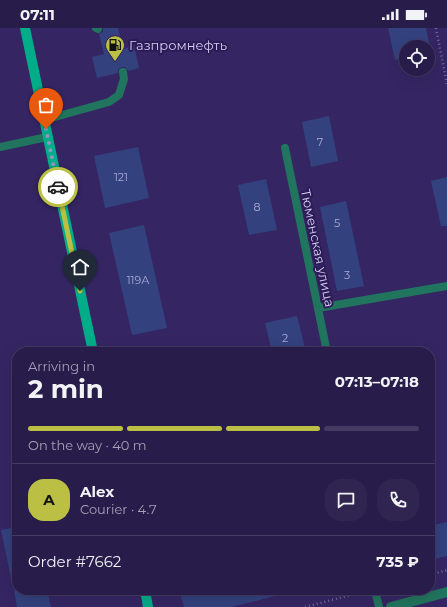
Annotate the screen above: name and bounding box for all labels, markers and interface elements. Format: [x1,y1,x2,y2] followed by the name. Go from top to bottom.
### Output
[20,5,55,24] text: 07:11
[104,34,126,62] fuel station icon: Газпромнефть
[129,37,227,53] place label: Газпромнефть
[399,40,435,76] map controls
[399,40,435,76] button: locate
[29,88,63,129] pin
[35,94,57,116] icon: bag
[317,135,323,149] house number: 7
[38,167,78,207] courier
[114,170,128,184] house number: 121
[47,176,69,198] icon: car
[298,188,338,308] street label: Тюменская улица
[253,200,261,214] house number: 8
[334,216,340,230] house number: 5
[63,250,97,291] pin
[69,256,91,278] icon: home
[344,268,350,282] house number: 3
[127,273,150,287] house number: 119А
[282,331,288,345] house number: 2
[28,358,95,374] text: Arriving in
[335,372,419,391] text: 07:13–07:18
[28,373,104,405] text: 2 min
[28,437,147,453] text: On the way · 40 m
[325,479,367,521] button: chat
[377,479,419,521] button: phone
[80,482,114,501] text: Alex
[43,490,55,509] text: A
[80,501,157,517] text: Courier · 4.7
[28,552,121,571] text: Order #7662
[376,552,419,571] text: 735 ₽

